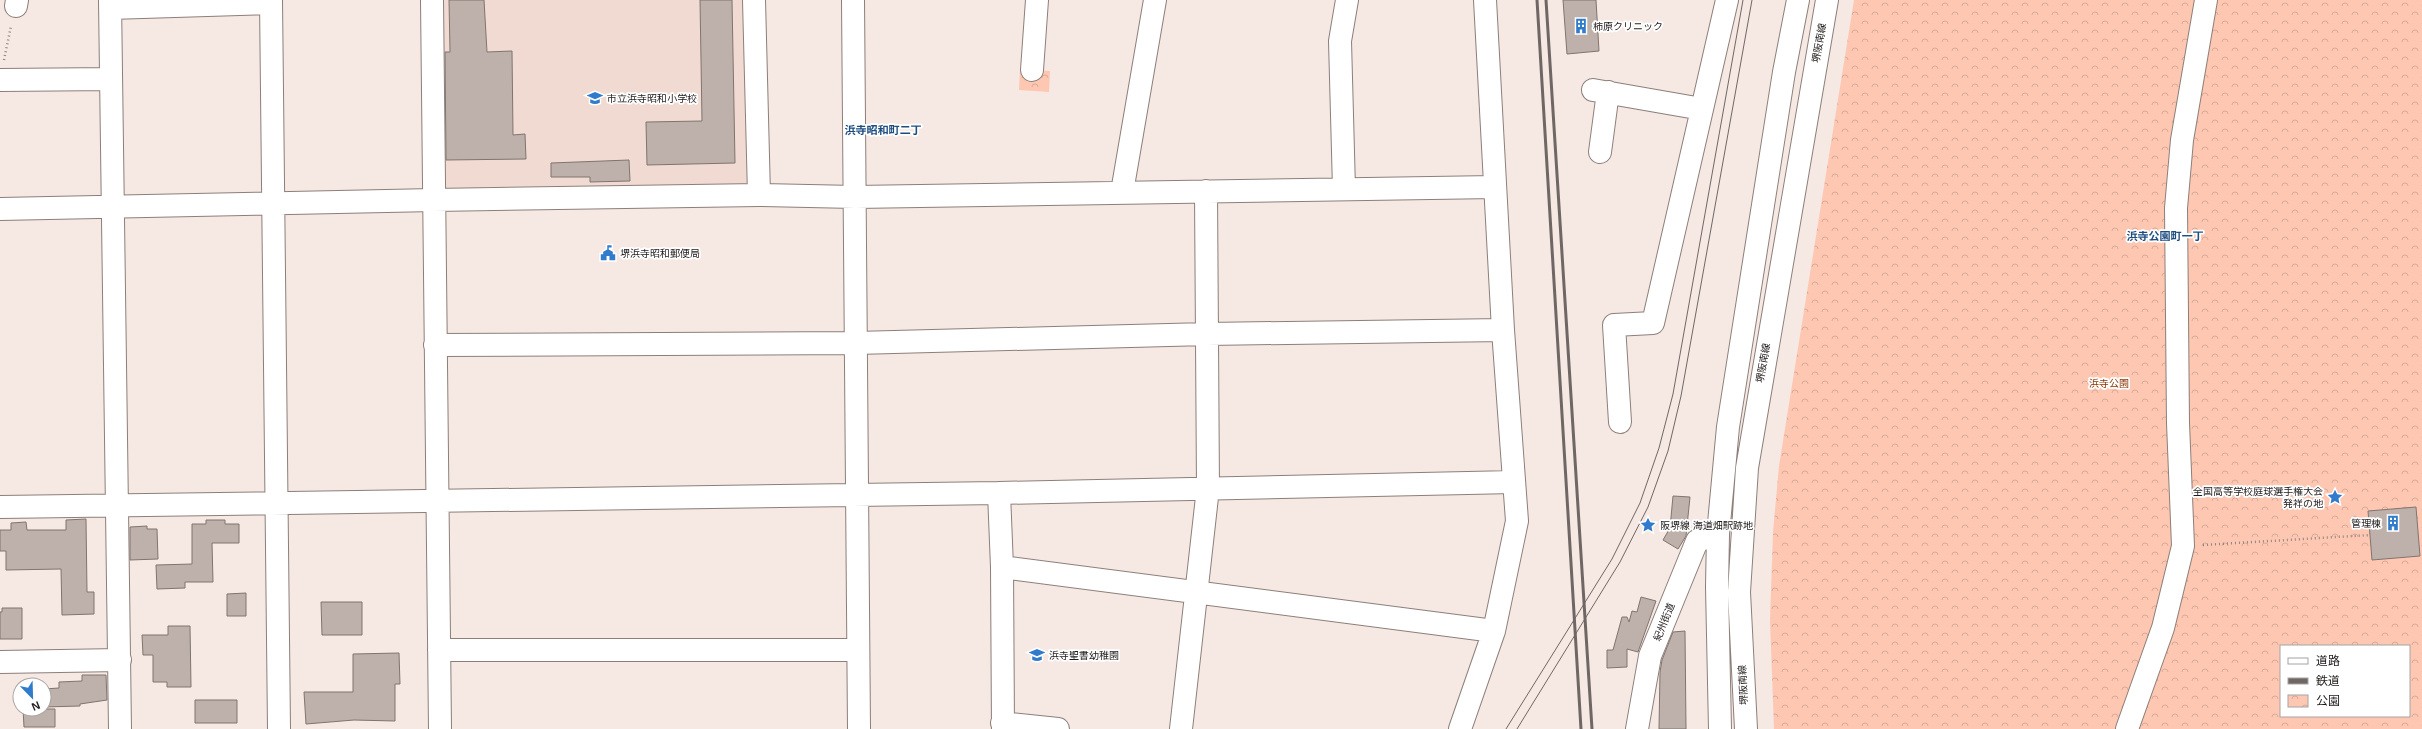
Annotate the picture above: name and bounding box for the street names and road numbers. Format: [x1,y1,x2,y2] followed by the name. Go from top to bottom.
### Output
[1810,22,1828,64] street label: 堺阪南線
[1754,342,1772,384] street label: 堺阪南線
[1651,601,1677,643] street label: 紀州街道
[1736,665,1750,705] street label: 堺阪南線

